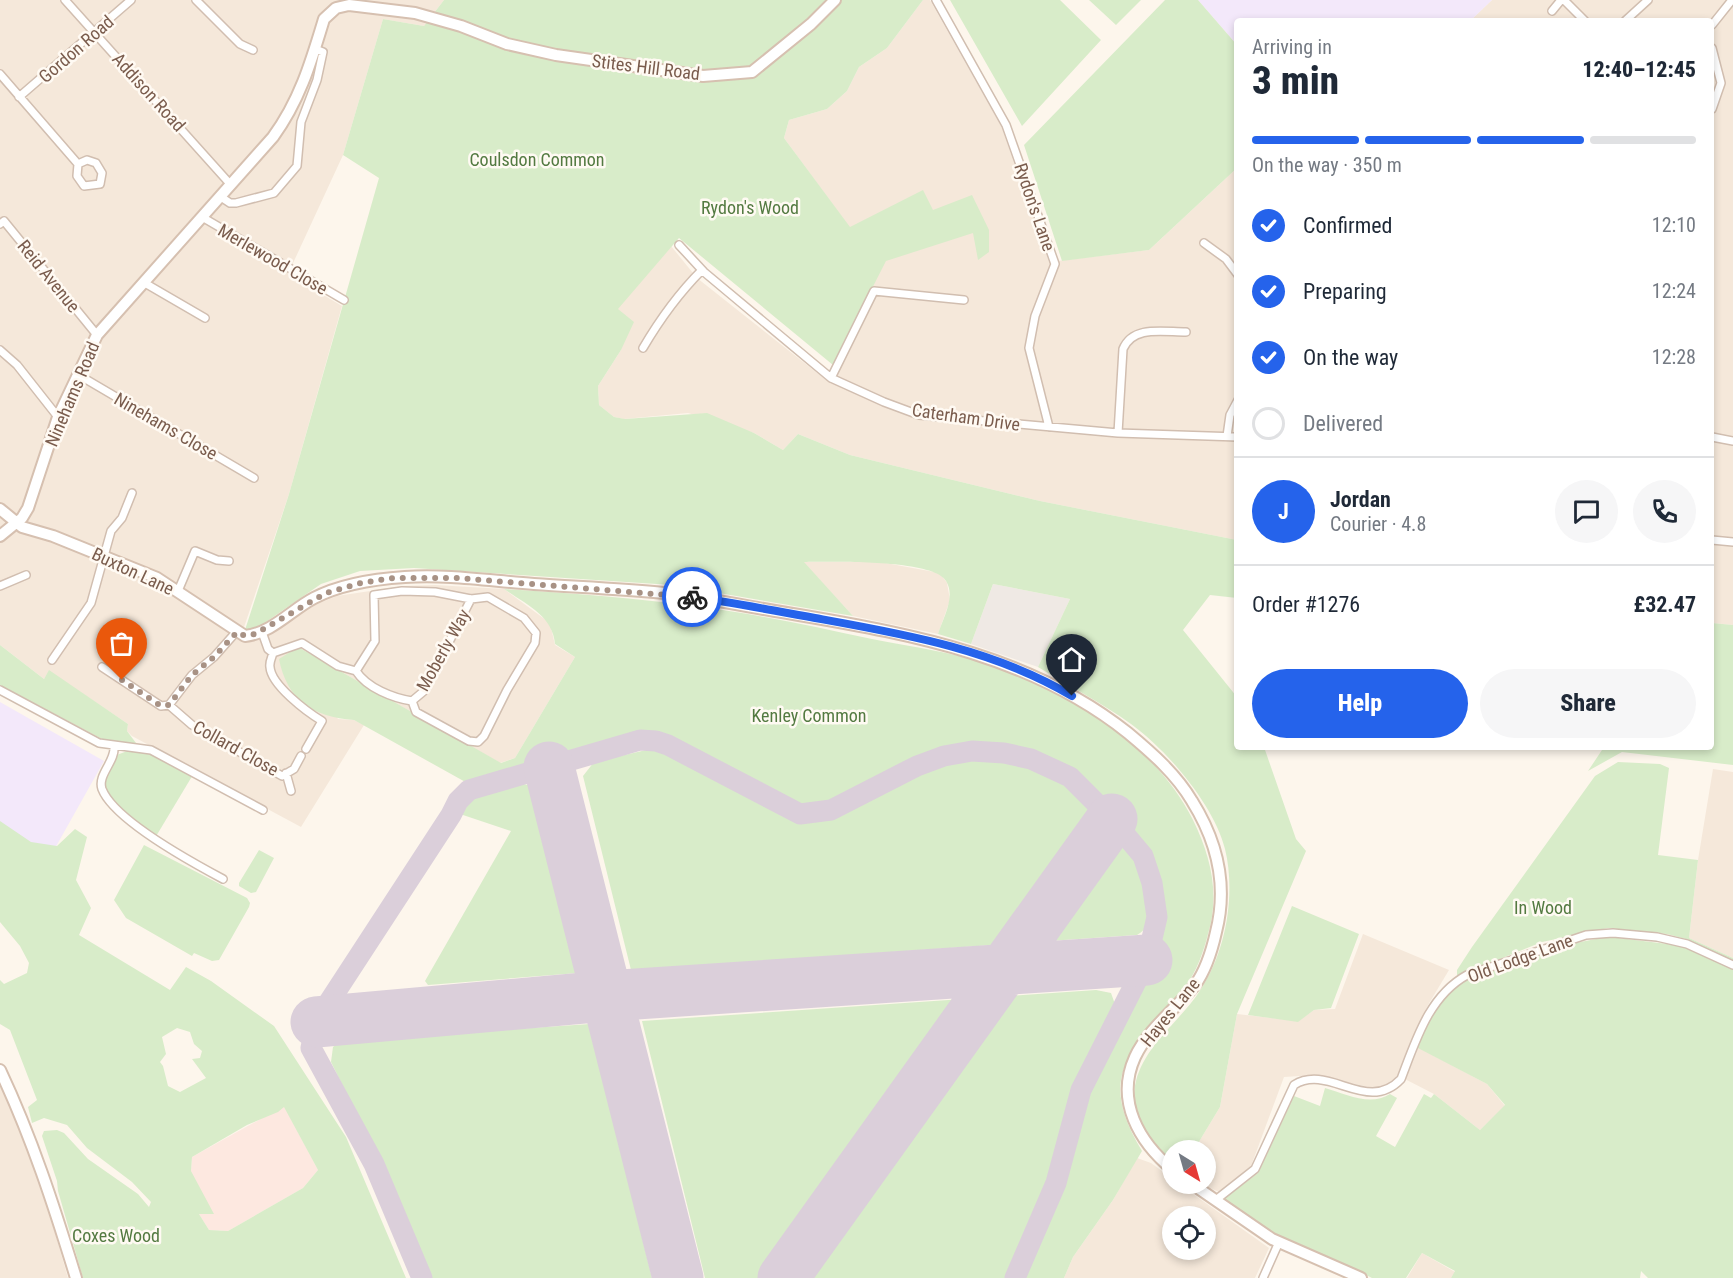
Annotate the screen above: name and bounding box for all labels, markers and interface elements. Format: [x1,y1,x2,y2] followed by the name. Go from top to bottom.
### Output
[34,11,118,87] street label: Gordon Road
[1252,35,1332,59] text: Arriving in
[108,48,190,136] street label: Addison Road
[591,50,701,84] street label: Stites Hill Road
[1582,57,1696,82] text: 12:40–12:45
[1252,58,1339,104] text: 3 min
[469,149,605,170] park label: Coulsdon Common
[1252,153,1402,177] text: On the way · 350 m
[1010,160,1060,254] street label: Rydon's Lane
[701,197,799,218] park label: Rydon's Wood
[1252,209,1285,242] icon: check
[1303,213,1392,238] text: Confirmed
[1652,213,1696,237] text: 12:10
[215,219,331,299] street label: Merlewood Close
[13,236,85,316] street label: Reid Avenue
[1252,275,1285,308] icon: check
[1303,279,1387,304] text: Preparing
[1652,279,1696,303] text: 12:24
[40,338,104,450] street label: Ninehams Road
[1252,341,1285,374] icon: check
[1303,345,1398,370] text: On the way
[1652,345,1696,369] text: 12:28
[111,388,221,464] street label: Ninehams Close
[911,399,1021,435] street label: Caterham Drive
[1303,411,1383,436] text: Delivered
[1555,480,1618,543] button: chat
[1633,480,1696,543] button: phone
[1330,487,1391,512] text: Jordan
[1278,499,1289,524] text: J
[1330,512,1426,536] text: Courier · 4.8
[89,543,177,599] street label: Buxton Lane
[662,567,722,627] courier
[676,581,709,614] icon: bike
[1252,592,1360,617] text: Order #1276
[1634,592,1696,617] text: £32.47
[412,605,474,695] street label: Moberly Way
[96,618,147,680] pin
[105,627,138,660] icon: bag
[1046,634,1097,696] pin
[1055,643,1088,676] icon: home
[1252,669,1468,738] button: Help
[1480,669,1696,738] button: Share
[752,705,866,726] park label: Kenley Common
[190,716,282,780] street label: Collard Close
[1514,897,1572,918] park label: In Wood
[1465,929,1575,987] street label: Old Lodge Lane
[1136,973,1204,1051] street label: Hayes Lane
[1162,1140,1216,1194] north arrow
[1162,1140,1216,1260] map controls
[1162,1206,1216,1260] button: locate
[72,1225,160,1246] park label: Coxes Wood

